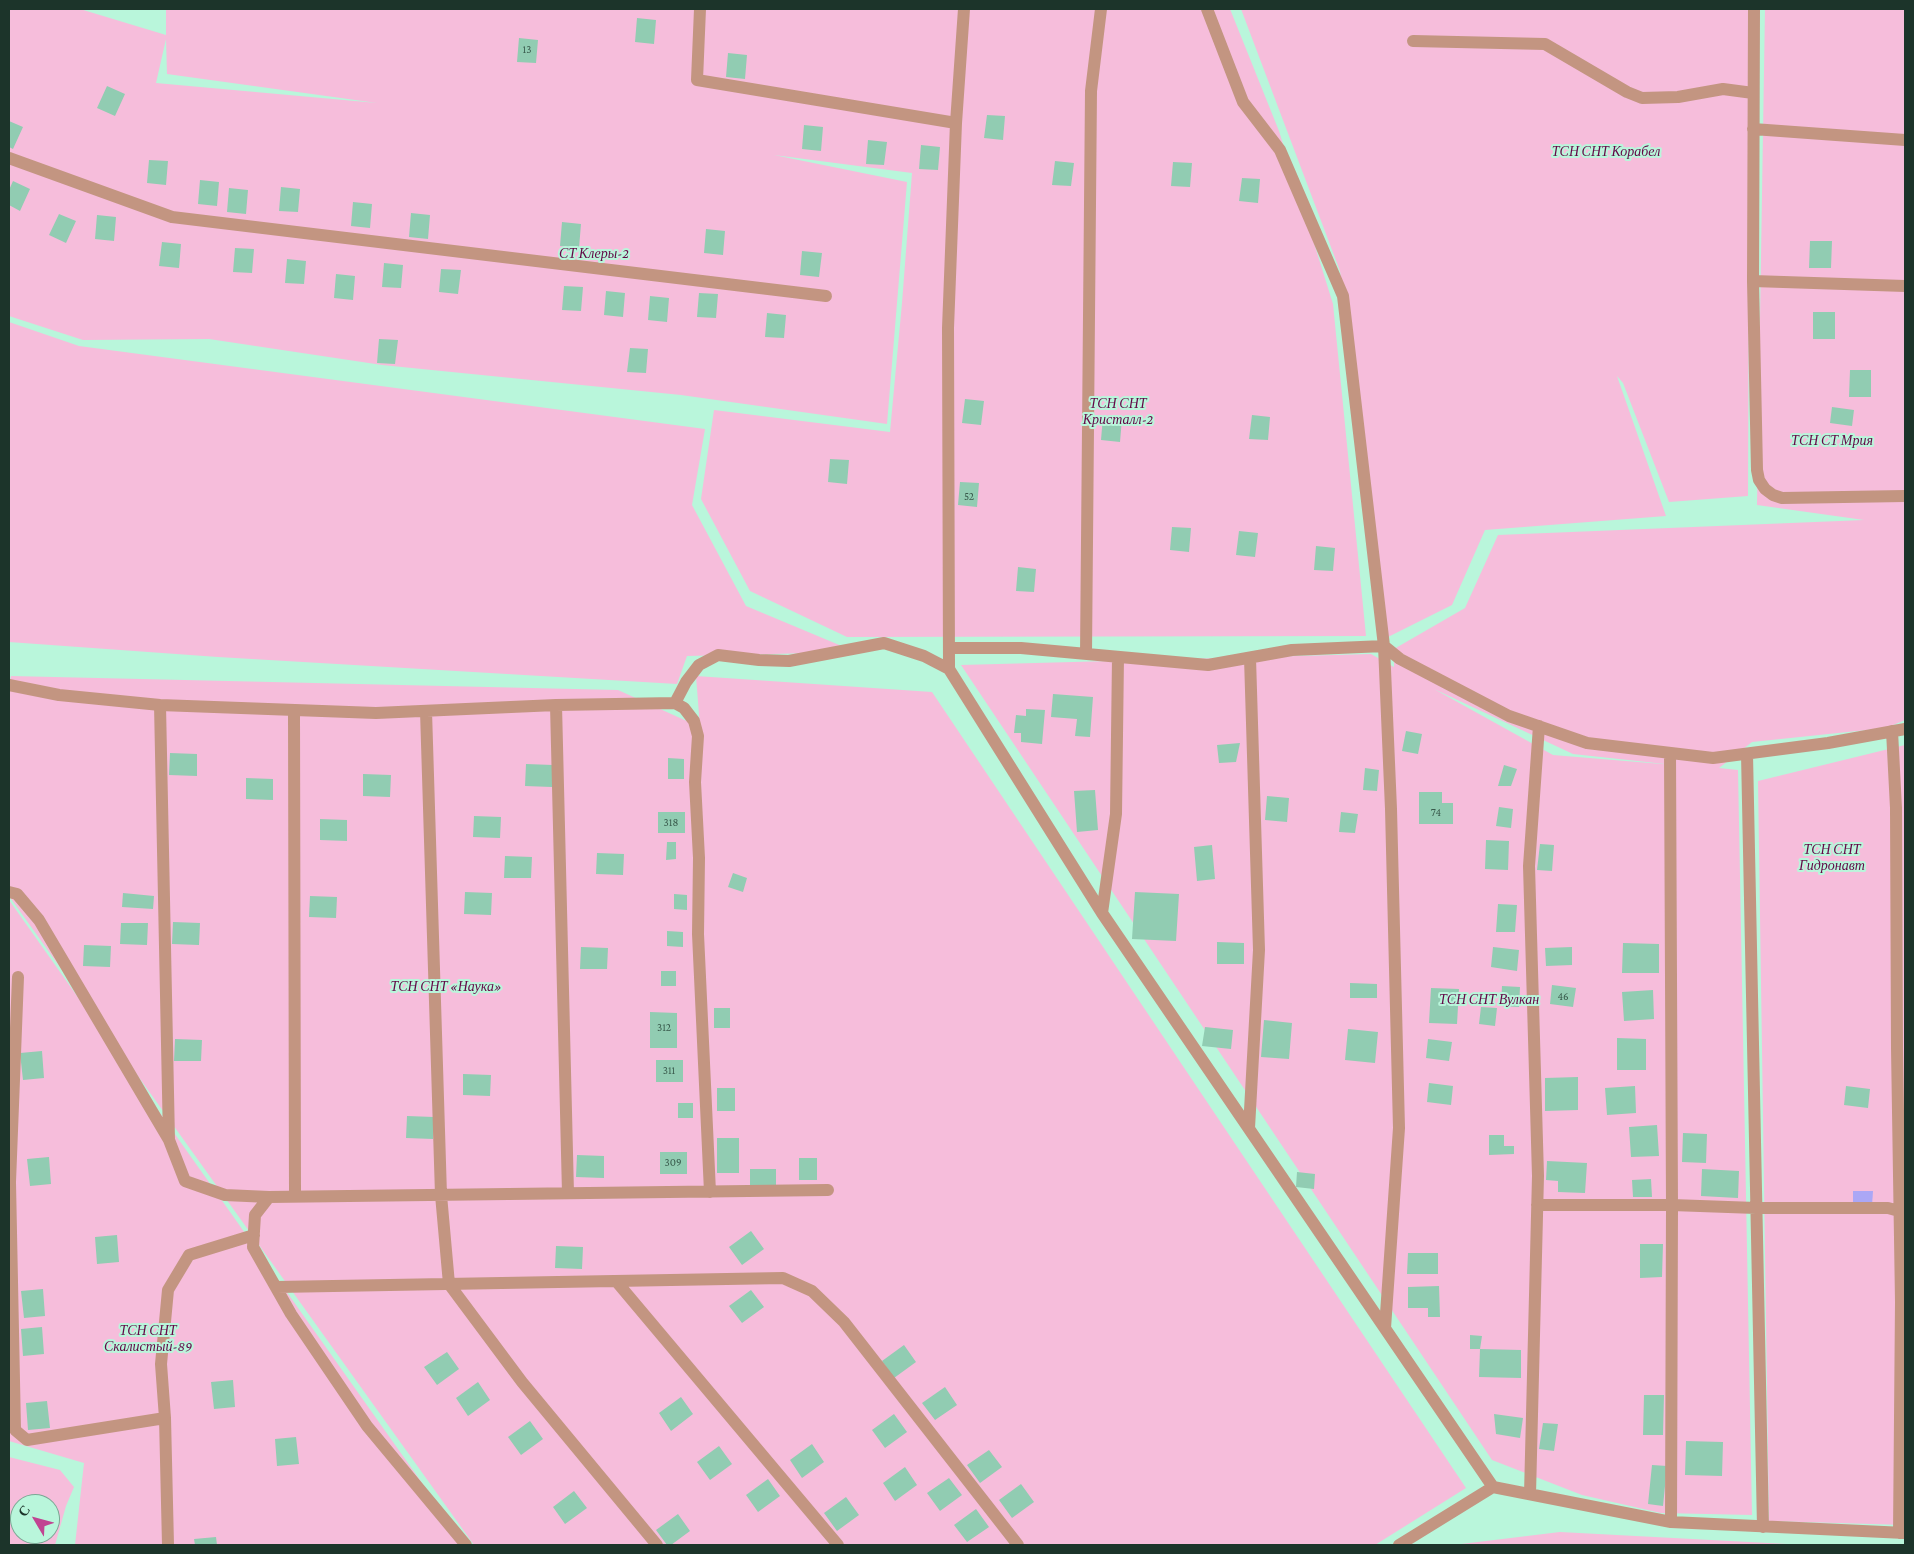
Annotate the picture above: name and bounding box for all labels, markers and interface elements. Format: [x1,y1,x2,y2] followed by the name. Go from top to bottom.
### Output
[523,43,531,57] house number: 13
[1552,144,1660,160] park label: ТСН СНТ Корабел
[559,246,629,262] park label: СТ Клеры-2
[1083,396,1153,428] park label: ТСН СНТ Кристалл-2
[1791,433,1873,449] park label: ТСН СТ Мрия
[964,490,974,504] house number: 52
[1431,806,1441,820] house number: 74
[664,816,678,830] house number: 318
[1799,842,1865,874] park label: ТСН СНТ Гидронавт
[390,979,502,995] park label: ТСН СНТ «Наука»
[1557,990,1569,1004] house number: 46
[1439,992,1539,1008] park label: ТСН СНТ Вулкан
[657,1021,671,1035] house number: 312
[663,1064,675,1078] house number: 311
[664,1156,682,1170] house number: 309
[104,1323,192,1355] park label: ТСН СНТ Скалистый-89
[10,1494,60,1544] north arrow
[14,1502,33,1519] text: С

